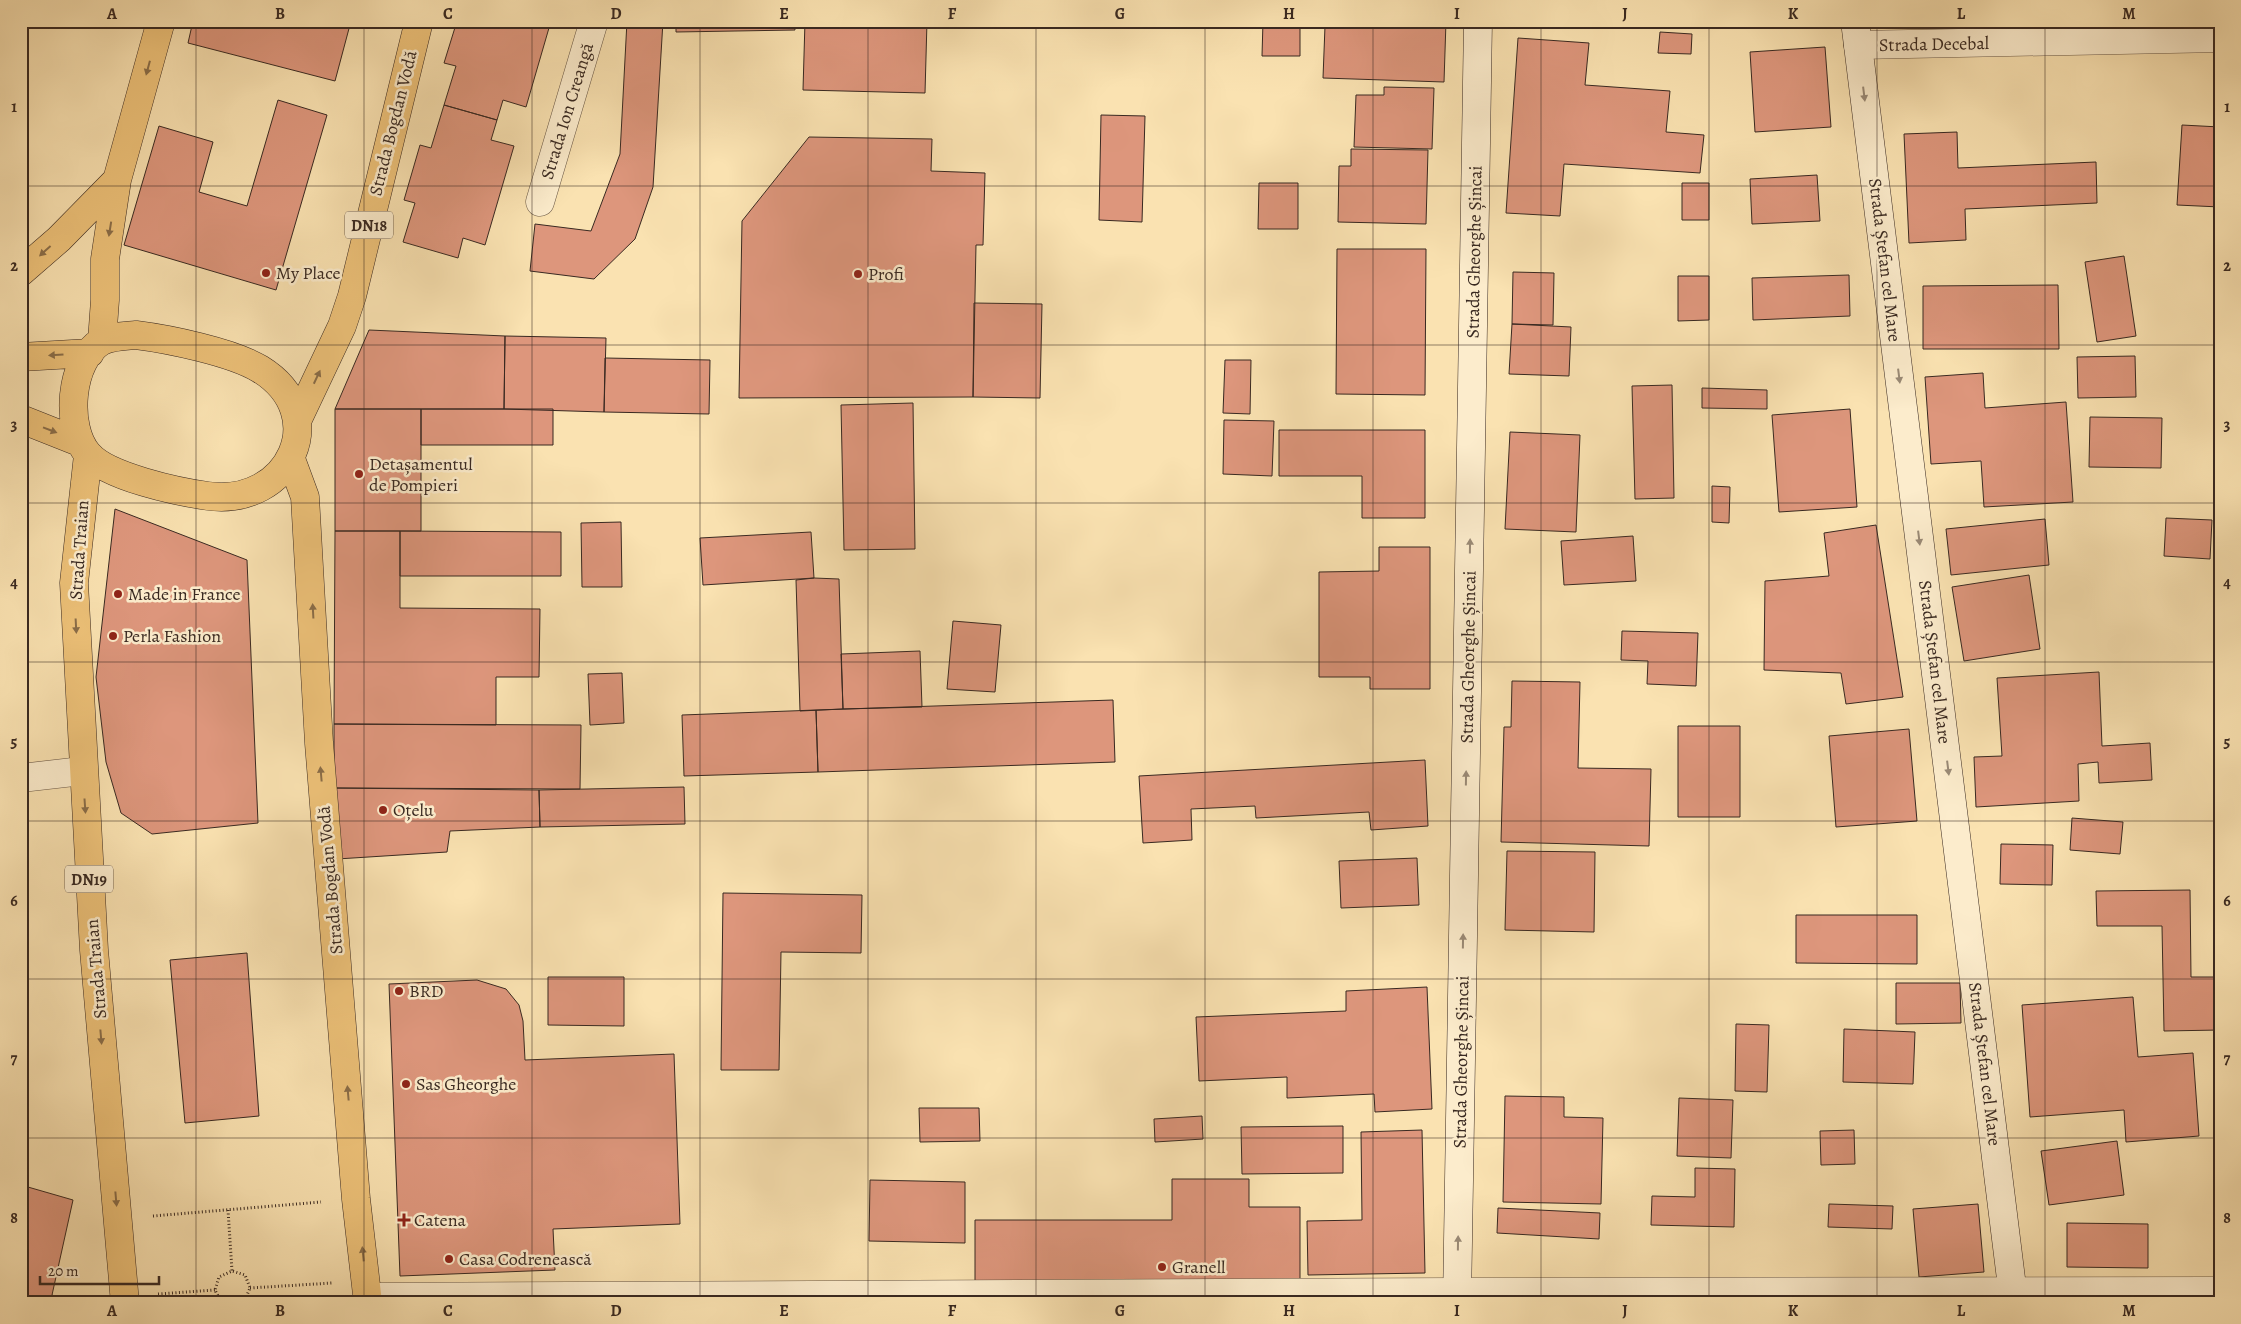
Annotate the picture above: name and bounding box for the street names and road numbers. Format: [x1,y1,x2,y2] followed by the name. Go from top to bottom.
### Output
[1879,31,1990,57] street label: Strada Decebal
[535,39,599,182] street label: Strada Ion Creangă
[363,47,423,198] street label: Strada Bogdan Vodă
[1460,165,1488,339] street label: Strada Gheorghe Șincai
[1863,177,1907,343] street label: Strada Ștefan cel Mare
[345,212,393,238] road number: DN18
[64,499,94,601] street label: Strada Traian
[1454,570,1482,744] street label: Strada Gheorghe Șincai
[1913,579,1957,745] street label: Strada Ștefan cel Mare
[312,804,348,955] street label: Strada Bogdan Vodă
[65,866,113,892] road number: DN19
[80,918,112,1020] street label: Strada Traian
[1447,975,1475,1149] street label: Strada Gheorghe Șincai
[1963,981,2007,1147] street label: Strada Ștefan cel Mare

